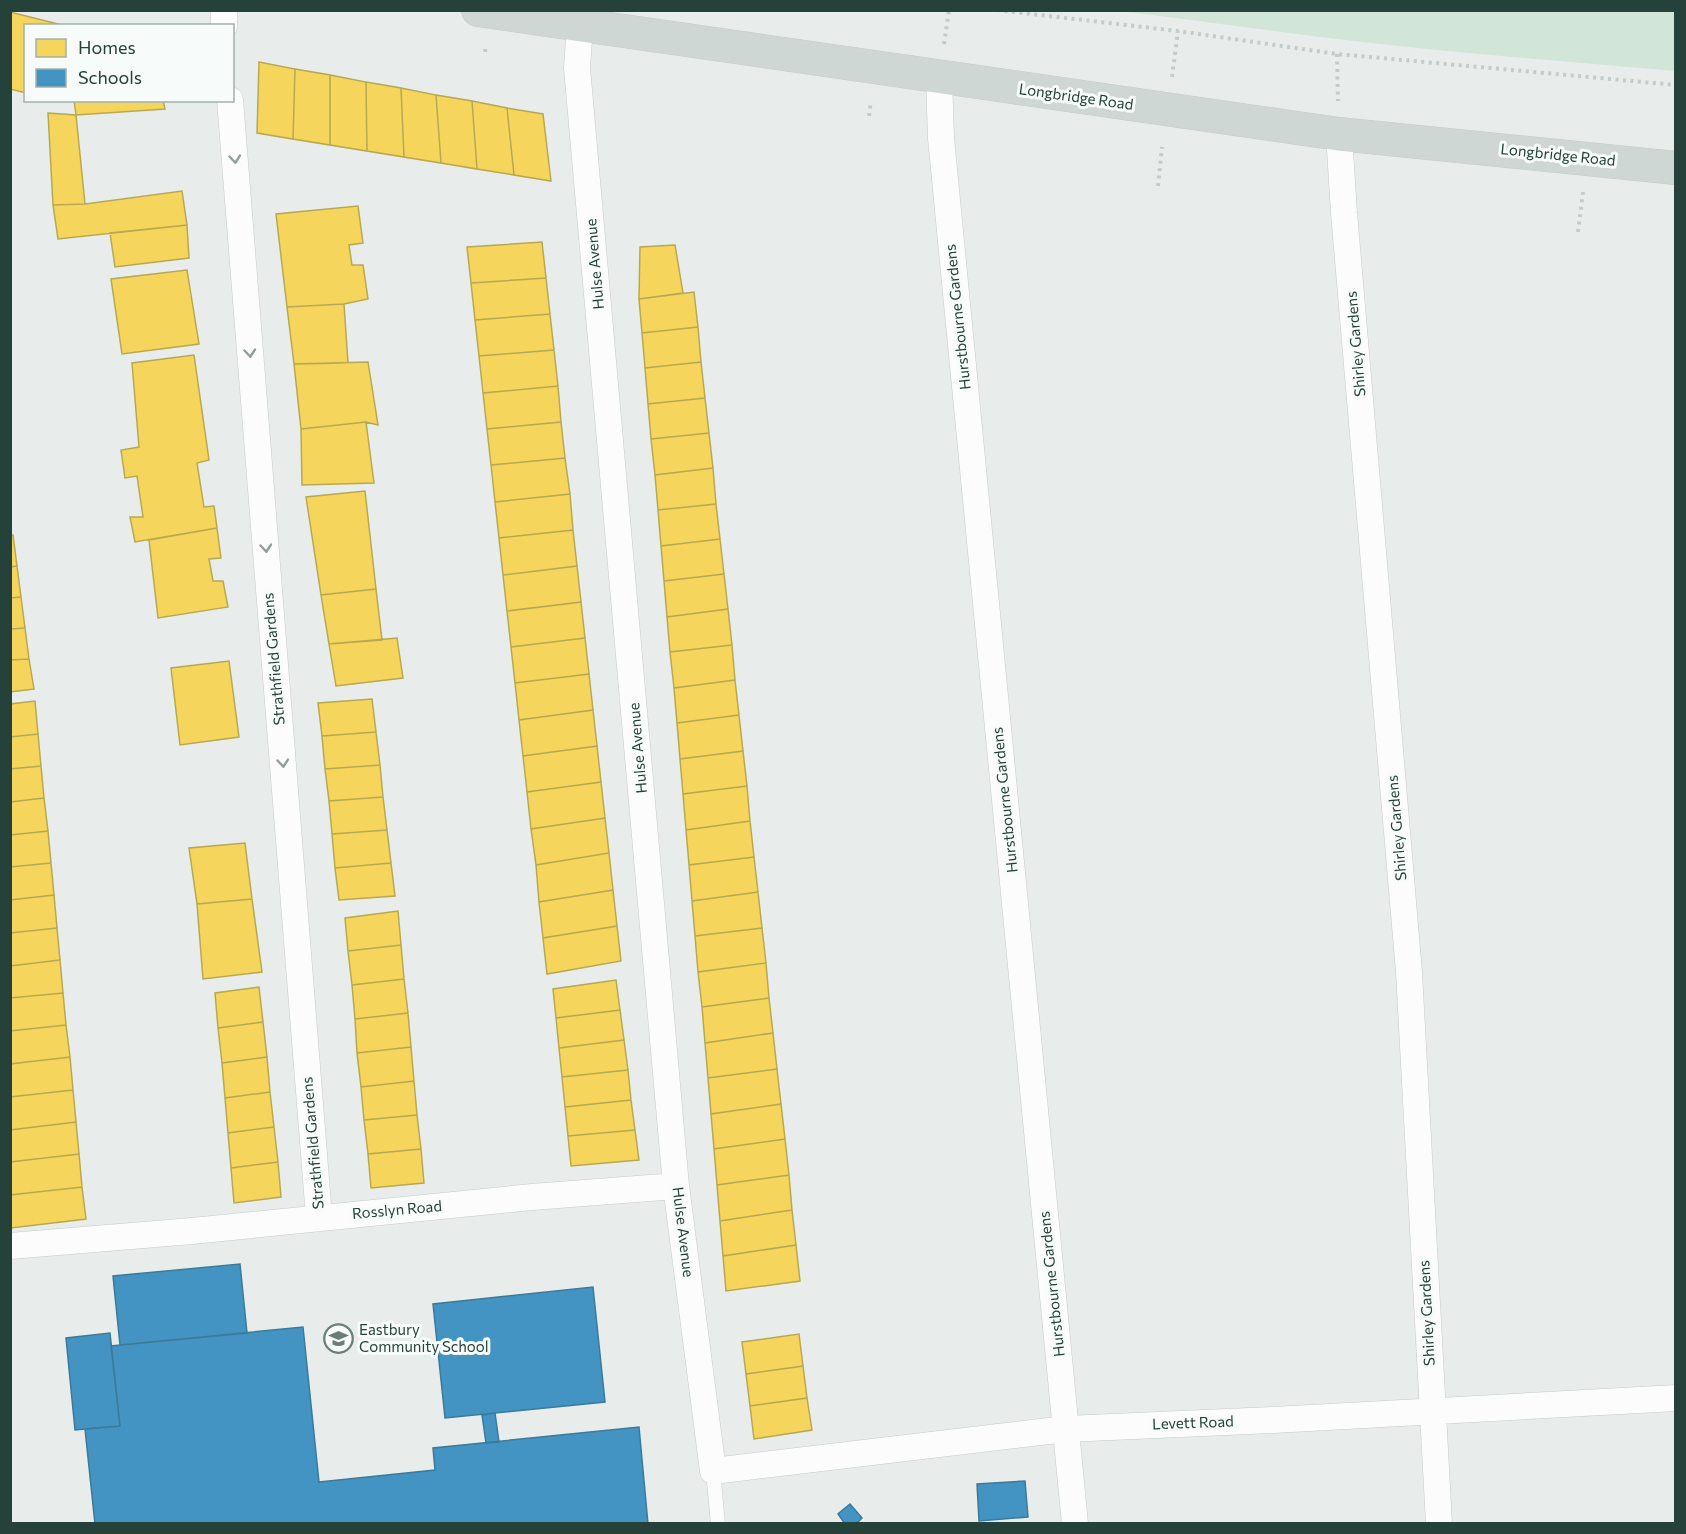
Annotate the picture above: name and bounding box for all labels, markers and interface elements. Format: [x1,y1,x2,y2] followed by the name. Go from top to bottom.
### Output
[24,24,234,102] legend
[78,36,136,58] text: Homes
[78,66,142,88] text: Schools
[1018,79,1135,113] street label: Longbridge Road
[1500,139,1616,169] street label: Longbridge Road
[228,154,241,163] one-way arrow
[581,218,607,310] street label: Hulse Avenue
[940,243,974,391] street label: Hurstbourne Gardens
[1341,290,1369,398] street label: Shirley Gardens
[243,349,256,358] one-way arrow
[259,543,272,552] one-way arrow
[258,592,288,726] street label: Strathfield Gardens
[624,702,650,794] street label: Hulse Avenue
[987,726,1021,874] street label: Hurstbourne Gardens
[276,758,289,767] one-way arrow
[1382,774,1410,882] street label: Shirley Gardens
[297,1076,327,1210] street label: Strathfield Gardens
[670,1186,698,1278] street label: Hulse Avenue
[351,1196,443,1222] street label: Rosslyn Road
[1034,1210,1068,1358] street label: Hurstbourne Gardens
[1414,1259,1438,1366] street label: Shirley Gardens
[359,1320,489,1355] place label: Eastbury Community School
[322,1323,354,1355] school or university icon: Eastbury Community School
[1152,1412,1234,1432] street label: Levett Road

